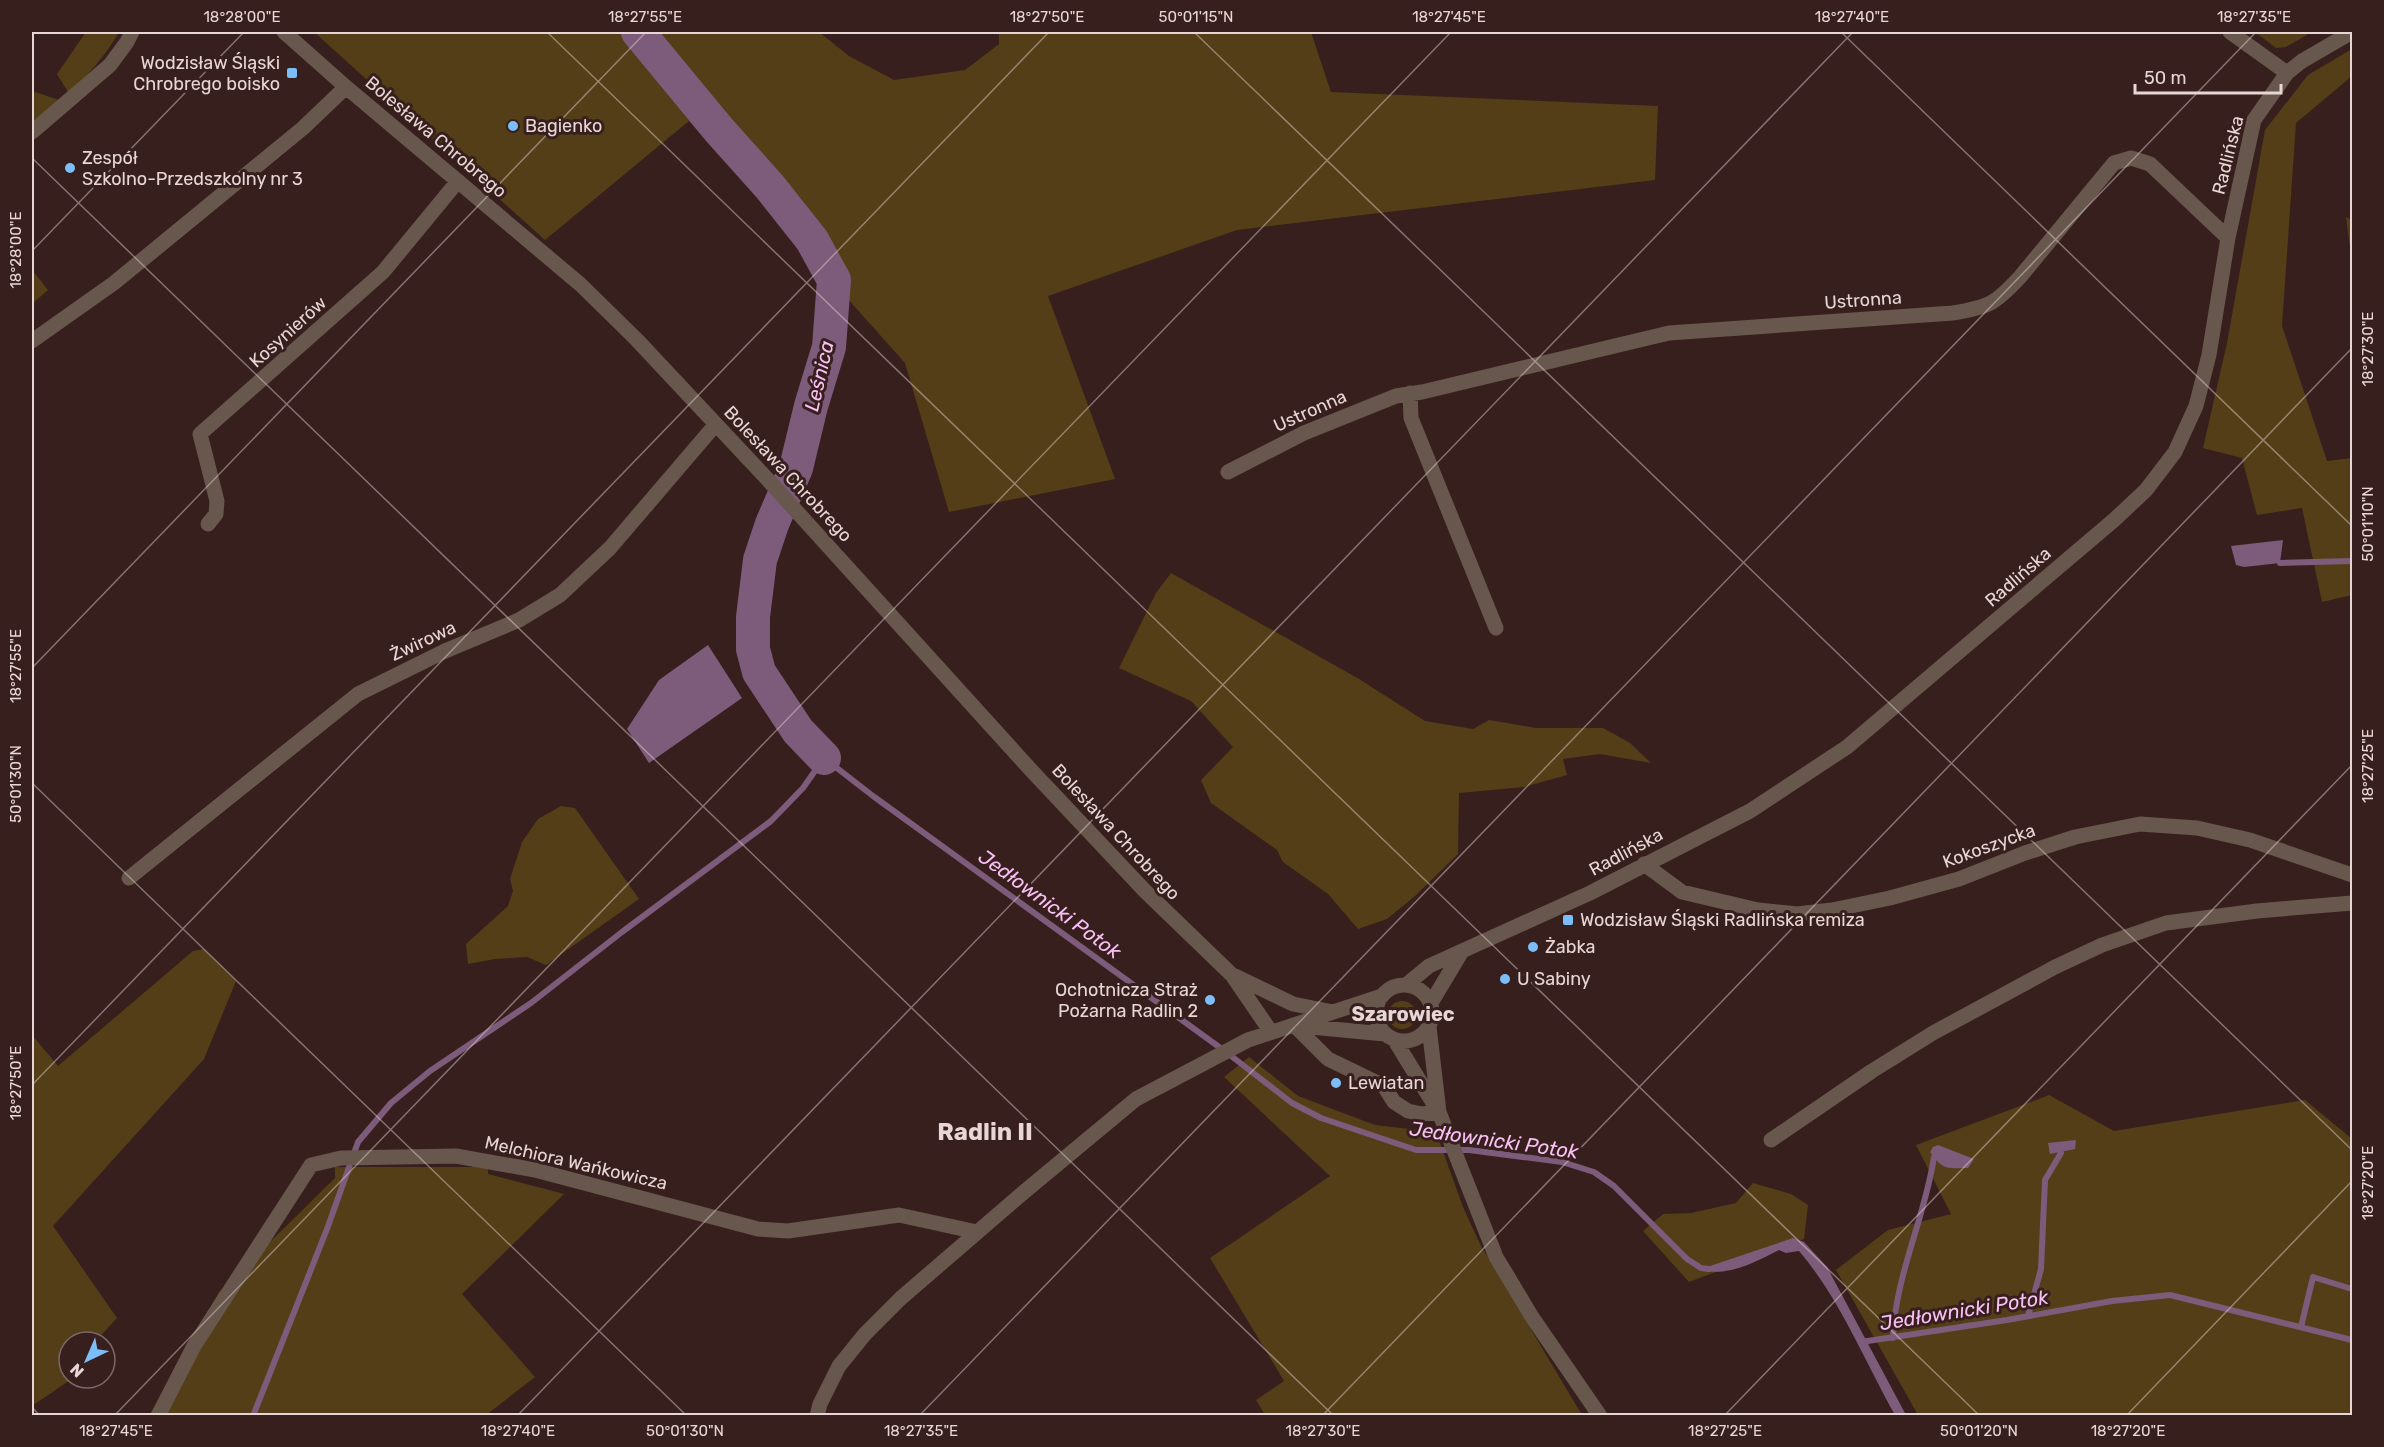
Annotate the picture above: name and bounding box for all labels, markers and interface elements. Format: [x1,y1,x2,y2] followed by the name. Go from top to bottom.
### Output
[203,8,281,26] text: 18°28'00"E
[608,8,682,26] text: 18°27'55"E
[1010,8,1084,26] text: 18°27'50"E
[1159,8,1233,26] text: 50°01'15"N
[1412,8,1486,26] text: 18°27'45"E
[1815,8,1889,26] text: 18°27'40"E
[2217,8,2291,26] text: 18°27'35"E
[133,52,280,95] place label: Wodzisław Śląski Chrobrego boisko
[2135,57,2280,95] scale bar
[285,66,299,80] marker: Wodzisław Śląski Chrobrego boisko
[2144,67,2187,89] text: 50 m
[361,71,511,203] street label: Bolesława Chrobrego
[2208,113,2248,197] street label: Radlińska
[525,115,602,137] place label: Bagienko
[506,119,520,133] marker: Bagienko
[82,147,303,190] place label: Zespół Szkolno-Przedszkolny nr 3
[63,161,77,175] marker: Zespół Szkolno-Przedszkolny nr 3
[7,211,25,289] text: 18°28'00"E
[1824,286,1902,314] street label: Ustronna
[245,292,331,372] street label: Kosynierów
[2359,312,2377,386] text: 18°27'30"E
[799,338,839,414] water label: Leśnica
[1270,385,1350,437] street label: Ustronna
[719,401,857,547] street label: Bolesława Chrobrego
[2359,486,2377,562] text: 50°01'10"N
[1980,542,2056,612] street label: Radlińska
[387,616,459,666] street label: Żwirowa
[7,629,25,703] text: 18°27'55"E
[2359,729,2377,803] text: 18°27'25"E
[7,745,25,823] text: 50°01'30"N
[1047,759,1185,905] street label: Bolesława Chrobrego
[1940,819,2038,873] street label: Kokoszycka
[1585,823,1667,881] street label: Radlińska
[974,844,1126,964] water label: Jedłownicki Potok
[1580,909,1865,931] place label: Wodzisław Śląski Radlińska remiza
[1561,913,1575,927] marker: Wodzisław Śląski Radlińska remiza
[1545,936,1596,958] place label: Żabka
[1526,940,1540,954] marker: Żabka
[1517,968,1591,990] place label: U Sabiny
[1498,972,1512,986] marker: U Sabiny
[1055,979,1198,1022] place label: Ochotnicza Straż Pożarna Radlin 2
[1203,993,1217,1007] marker: Ochotnicza Straż Pożarna Radlin 2
[1351,1002,1455,1026] district label: Szarowiec
[7,1046,25,1120] text: 18°27'50"E
[1348,1072,1424,1094] place label: Lewiatan
[1329,1076,1343,1090] marker: Lewiatan
[1408,1116,1581,1164] water label: Jedłownicki Potok
[937,1118,1033,1146] district label: Radlin II
[483,1131,669,1195] street label: Melchiora Wańkowicza
[2359,1146,2377,1220] text: 18°27'20"E
[1878,1285,2051,1335] water label: Jedłownicki Potok
[57,1330,117,1390] north arrow
[66,1360,88,1381] text: N
[79,1422,153,1440] text: 18°27'45"E
[481,1422,555,1440] text: 18°27'40"E
[646,1422,724,1440] text: 50°01'30"N
[884,1422,958,1440] text: 18°27'35"E
[1286,1422,1360,1440] text: 18°27'30"E
[1688,1422,1762,1440] text: 18°27'25"E
[1940,1422,2018,1440] text: 50°01'20"N
[2091,1422,2165,1440] text: 18°27'20"E

